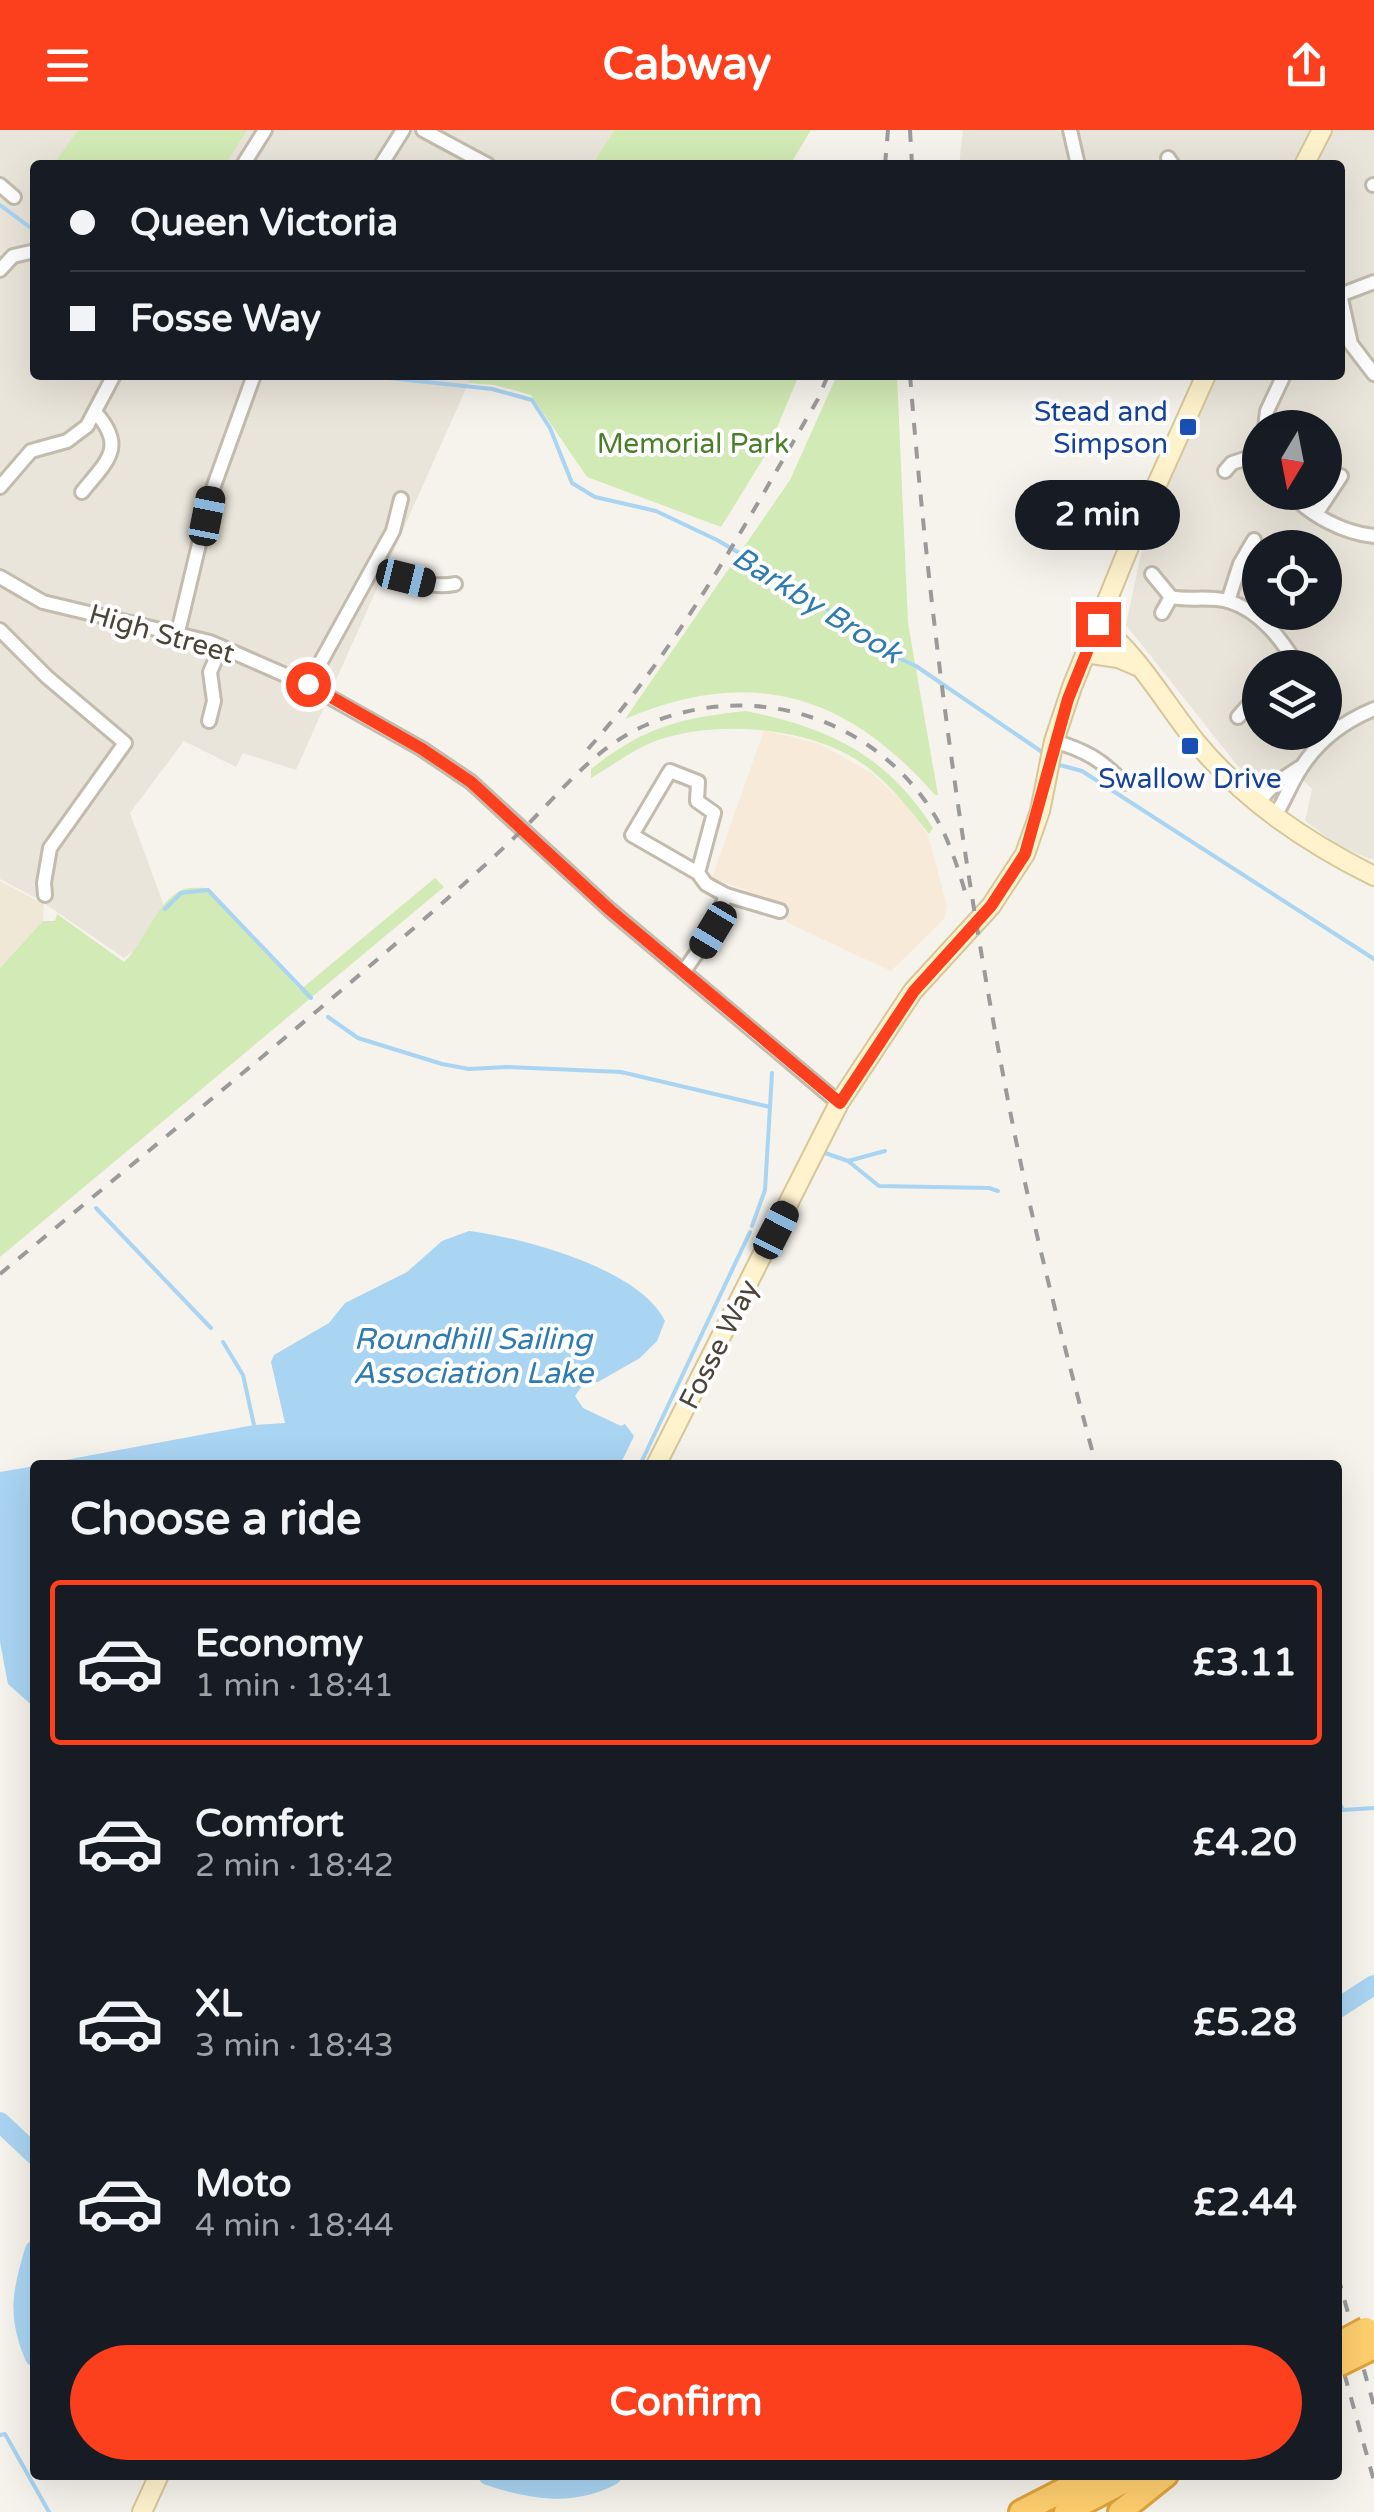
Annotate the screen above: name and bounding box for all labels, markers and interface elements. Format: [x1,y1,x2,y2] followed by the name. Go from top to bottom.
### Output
[40,38,95,93] icon: menu
[602,38,772,92] text: Cabway
[1279,38,1334,93] icon: share
[130,200,398,246] text: Queen Victoria
[130,296,321,342] text: Fosse Way
[1034,395,1168,461] place label: Stead and Simpson
[1242,410,1342,510] north arrow
[1242,410,1342,750] map controls
[1177,416,1199,438] marker: Stead and Simpson
[597,427,789,461] park label: Memorial Park
[1016,479,1180,549] callout: 2 min
[187,484,227,548] car
[1055,496,1140,534] text: 2 min
[1242,530,1342,630] button: locate
[725,539,910,674] water label: Barkby Brook
[373,556,439,600] car
[85,597,239,671] street label: High Street
[1076,602,1121,647] route end
[1242,650,1342,750] button: layers
[286,662,331,707] route start
[1179,735,1201,757] marker: Swallow Drive
[1098,762,1282,796] place label: Swallow Drive
[685,897,741,963] car
[749,1196,803,1264] car
[672,1274,766,1415] street label: Fosse Way
[353,1321,595,1392] water label: Roundhill Sailing Association Lake
[70,1493,361,1547] text: Choose a ride
[75,1618,165,1708] icon: car
[195,1621,363,1667] text: Economy
[1193,1640,1297,1686] text: £3.11
[195,1667,394,1705] text: 1 min · 18:41
[75,1798,165,1888] icon: car
[195,1801,344,1847] text: Comfort
[1193,1820,1297,1866] text: £4.20
[195,1847,394,1885] text: 2 min · 18:42
[75,1978,165,2068] icon: car
[195,1981,242,2027] text: XL
[1193,2000,1297,2046] text: £5.28
[195,2027,394,2065] text: 3 min · 18:43
[75,2158,165,2248] icon: car
[195,2161,291,2207] text: Moto
[1193,2180,1297,2226] text: £2.44
[195,2207,394,2245] text: 4 min · 18:44
[70,2345,1302,2460] button: Confirm

